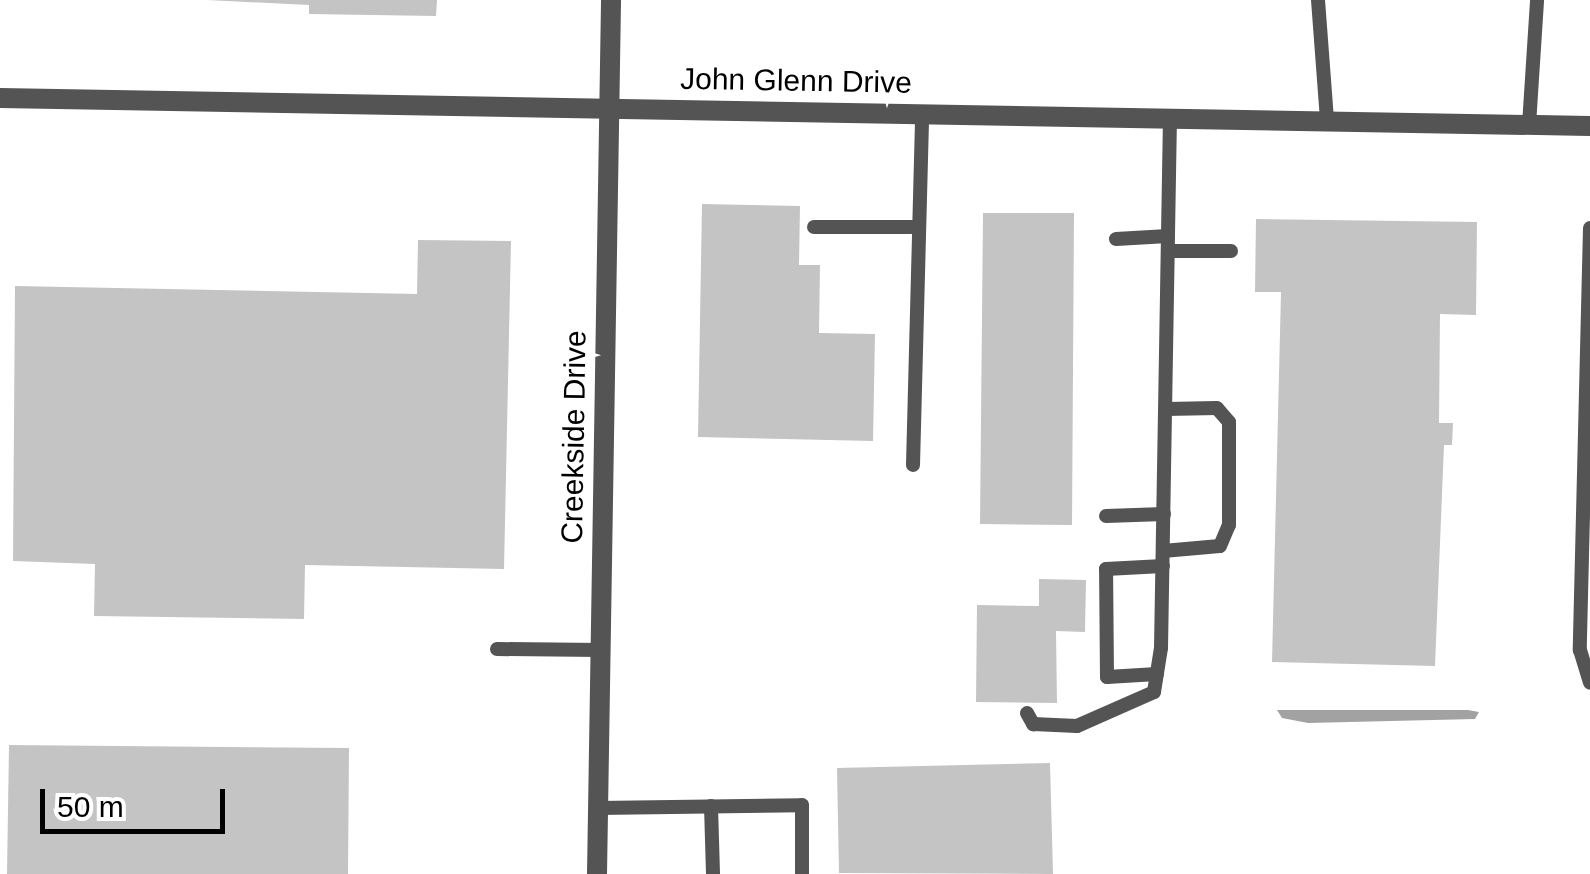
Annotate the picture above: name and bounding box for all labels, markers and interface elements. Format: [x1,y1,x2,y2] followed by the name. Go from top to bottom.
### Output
[680,61,912,101] street label: John Glenn Drive
[554,330,594,544] street label: Creekside Drive
[45,769,230,831] scale bar
[57,790,124,823] text: 50 m

